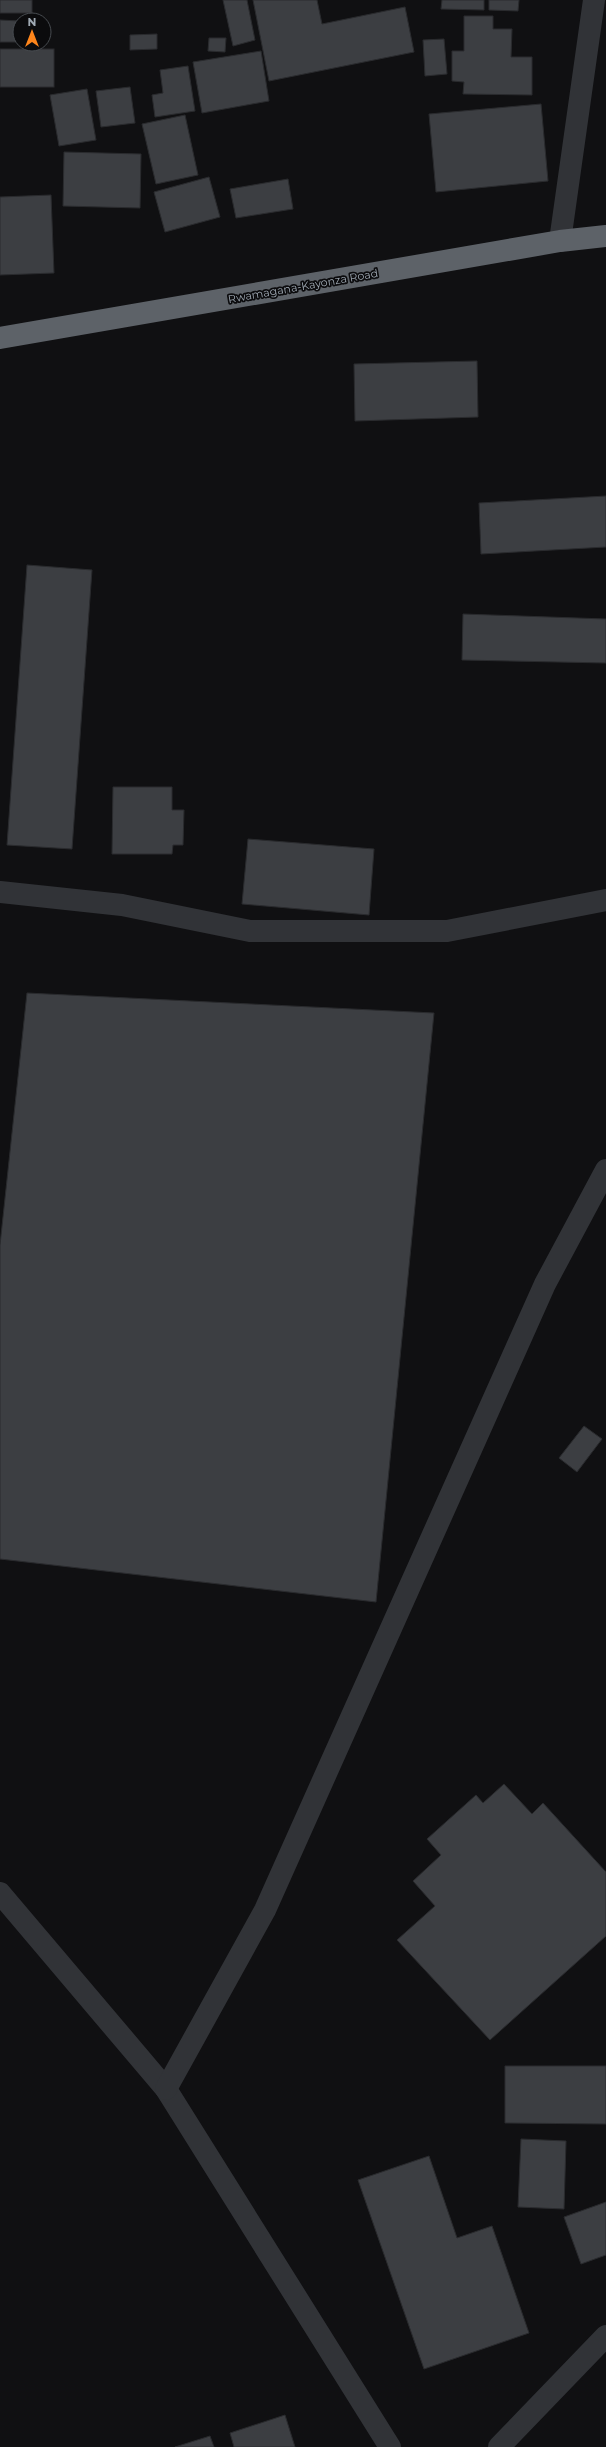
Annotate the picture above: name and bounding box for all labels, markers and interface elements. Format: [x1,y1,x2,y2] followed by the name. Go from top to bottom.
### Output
[12,12,52,52] north arrow
[28,15,36,29] text: N
[227,266,379,306] street label: Rwamagana-Kayonza Road

